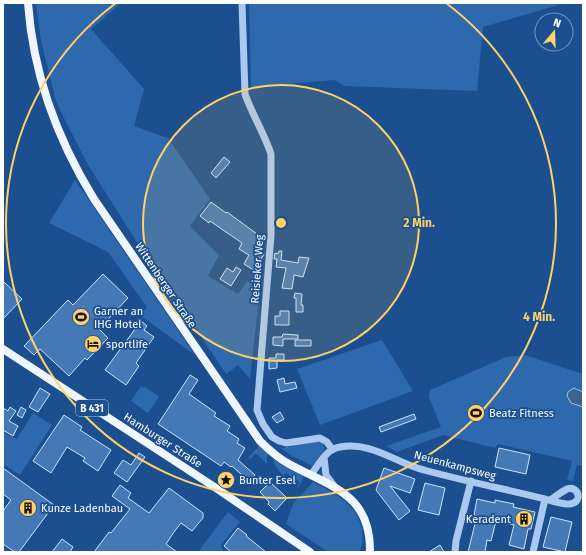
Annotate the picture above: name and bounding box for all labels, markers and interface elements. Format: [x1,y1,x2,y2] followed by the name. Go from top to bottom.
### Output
[534,12,574,52] north arrow
[552,16,563,30] text: N
[274,216,288,230] centre of rings
[403,216,435,230] text: 2 Min.
[249,234,266,304] street label: Reisieker Weg
[132,240,199,330] street label: Wittenberger Straße
[94,305,143,331] place label: Garner an IHG Hotel
[71,307,91,327] sports icon: Garner an IHG Hotel
[523,310,555,324] text: 4 Min.
[83,334,103,354] hotel icon: sportlife
[106,338,148,351] place label: sportlife
[76,400,108,416] road number: B 431
[466,403,486,423] sports icon: Beatz Fitness
[489,407,554,420] place label: Beatz Fitness
[121,410,204,471] street label: Hamburger Straße
[412,448,498,483] street label: Neuenkampsweg
[216,470,236,490] place icon: Bunter Esel
[239,474,296,487] place label: Bunter Esel
[18,498,38,518] building icon: Kunze Ladenbau
[41,502,123,515] place label: Kunze Ladenbau
[514,509,534,529] building icon: Keradent
[466,513,511,526] place label: Keradent

